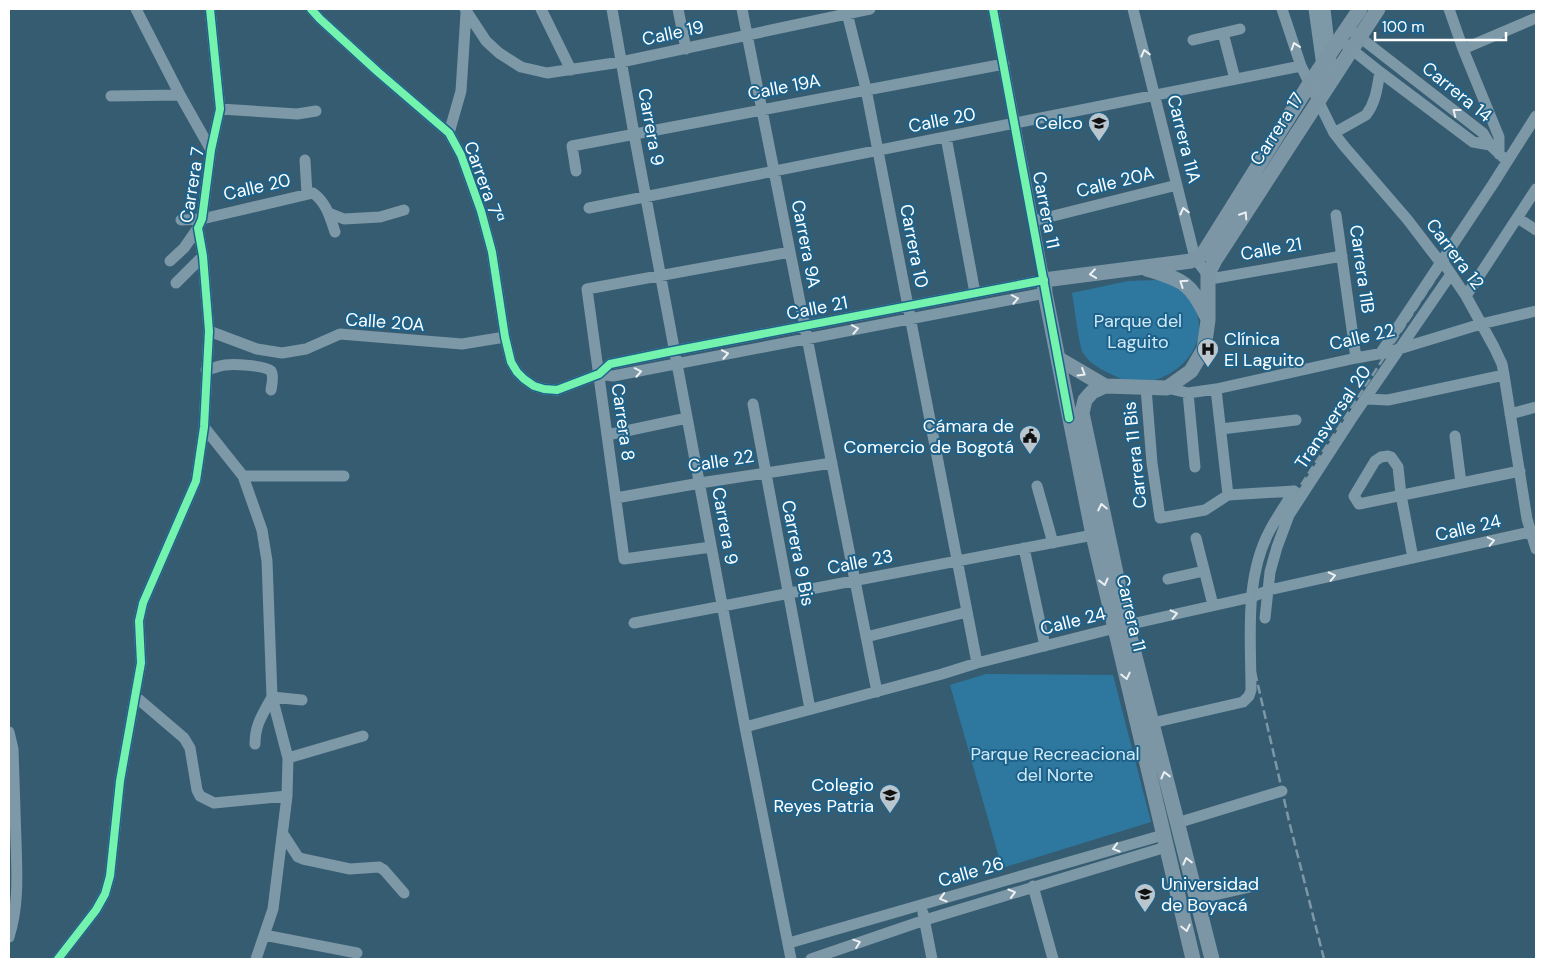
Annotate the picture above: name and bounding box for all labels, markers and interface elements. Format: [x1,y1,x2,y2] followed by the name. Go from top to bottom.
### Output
[1375,10,1506,42] scale bar
[640,15,706,51] street label: Calle 19
[1382,17,1425,37] text: 100 m
[1290,42,1300,51] one-way arrow
[1140,50,1150,58] one-way arrow
[1417,56,1497,128] street label: Carrera 14
[746,68,823,106] street label: Calle 19A
[632,86,670,168] street label: Carrera 9
[1245,88,1309,170] street label: Carrera 17
[1161,92,1207,186] street label: Carrera 11A
[906,102,978,138] street label: Calle 20
[1452,109,1462,118] one-way arrow
[1035,111,1083,135] place label: Celco
[1087,111,1111,142] school or university icon: Celco
[458,138,510,226] street label: Carrera 7ª
[174,145,210,225] street label: Carrera 7
[1074,161,1156,203] street label: Calle 20A
[221,168,293,206] street label: Calle 20
[1027,169,1065,251] street label: Carrera 11
[786,198,826,290] street label: Carrera 9A
[894,202,934,290] street label: Carrera 10
[1179,207,1190,216] one-way arrow
[1238,211,1247,220] one-way arrow
[1420,214,1490,294] street label: Carrera 12
[1344,223,1380,315] street label: Carrera 11B
[1239,232,1303,266] street label: Calle 21
[1088,268,1096,279] one-way arrow
[1179,280,1189,289] one-way arrow
[784,290,850,326] street label: Calle 21
[1010,294,1019,305] one-way arrow
[345,307,426,337] street label: Calle 20A
[1094,309,1182,354] park label: Parque del Laguito
[1327,318,1397,356] street label: Calle 22
[851,325,859,335] one-way arrow
[1224,327,1304,372] place label: Clínica El Laguito
[1196,337,1220,368] hospital icon: Clínica El Laguito
[721,349,730,360] one-way arrow
[1289,360,1377,474] street label: Transversal 20
[1076,366,1085,376] one-way arrow
[634,367,643,377] one-way arrow
[606,382,640,462] street label: Carrera 8
[1117,400,1153,510] street label: Carrera 11 Bis
[843,414,1014,459] place label: Cámara de Comercio de Bogotá
[1018,424,1042,455] public building icon: Cámara de Comercio de Bogotá
[686,444,756,478] street label: Calle 22
[706,485,744,567] street label: Carrera 9
[776,498,820,608] street label: Carrera 9 Bis
[1097,503,1108,512] one-way arrow
[1433,509,1503,547] street label: Calle 24
[1486,536,1495,546] one-way arrow
[825,544,895,580] street label: Calle 23
[1328,571,1337,582] one-way arrow
[1110,572,1152,654] street label: Carrera 11
[1098,577,1109,586] one-way arrow
[1038,601,1108,641] street label: Calle 24
[1170,609,1179,620] one-way arrow
[1120,671,1131,680] one-way arrow
[970,742,1140,787] park label: Parque Recreacional del Norte
[1160,771,1171,780] one-way arrow
[773,773,874,818] place label: Colegio Reyes Patria
[878,783,902,814] school or university icon: Colegio Reyes Patria
[1112,842,1121,853] one-way arrow
[935,851,1007,893] street label: Calle 26
[1182,857,1193,866] one-way arrow
[1161,872,1259,917] place label: Universidad de Boyacá
[1133,882,1157,913] school or university icon: Universidad de Boyacá
[1007,889,1015,899] one-way arrow
[940,892,948,902] one-way arrow
[1180,924,1190,932] one-way arrow
[852,939,861,949] one-way arrow

